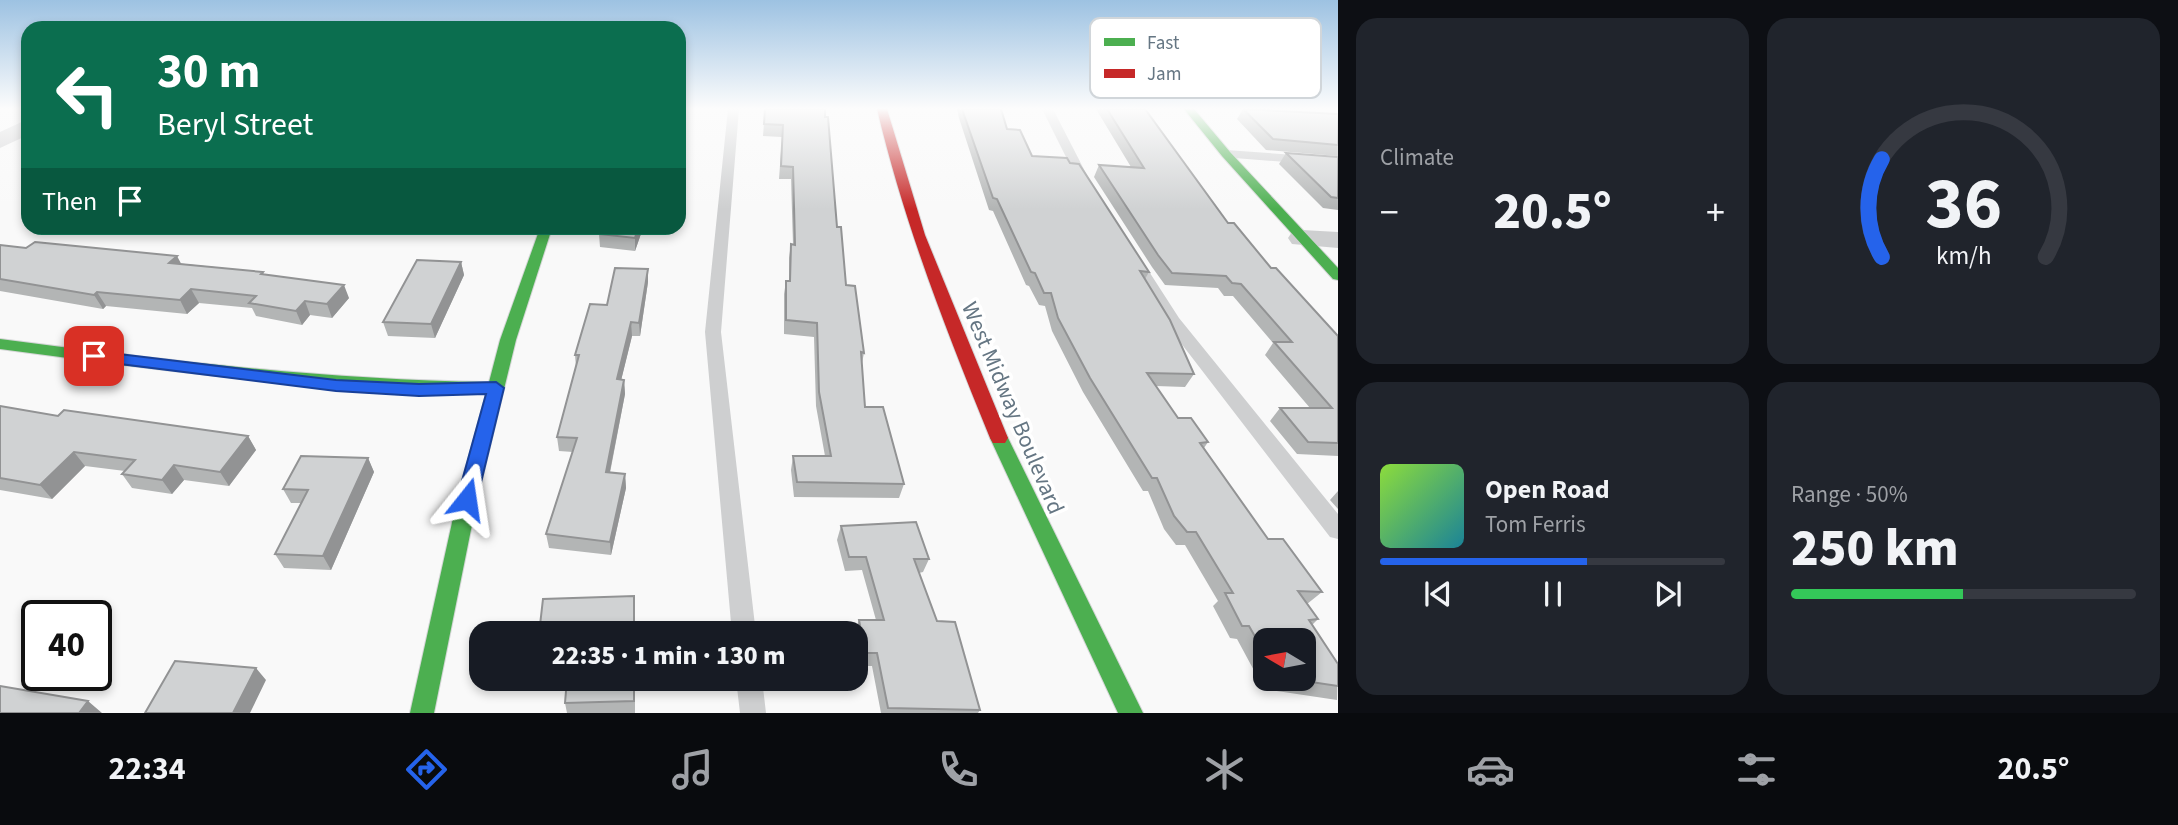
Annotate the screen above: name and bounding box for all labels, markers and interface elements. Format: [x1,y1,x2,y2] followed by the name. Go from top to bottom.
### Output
[1090,18,1321,98] legend
[1147,30,1180,57] text: Fast
[157,37,261,107] text: 30 m
[42,49,133,140] icon: left
[1147,61,1181,88] text: Jam
[157,102,313,148] text: Beryl Street
[1380,141,1454,174] text: Climate
[1925,152,2002,256] text: 36
[1493,175,1612,249] text: 20.5°
[111,182,149,220] icon: arrive
[42,183,97,220] text: Then
[1380,186,1399,240] text: −
[1706,186,1725,240] text: +
[1936,238,1991,274] text: km/h
[953,297,1073,519] street label: West Midway Boulevard
[64,326,124,386] pin
[75,337,113,375] icon: arrive
[430,462,504,536] position arrow
[1485,471,1610,508] text: Open Road
[1791,478,1908,511] text: Range · 50%
[1485,508,1586,541] text: Tom Ferris
[1791,512,1959,586] text: 250 km
[1419,575,1457,613] icon: previous
[1534,575,1572,613] icon: pause
[1649,575,1687,613] icon: next
[21,600,112,691] speed limit sign: 40
[1253,628,1316,691] north arrow
[1253,628,1316,691] map controls
[552,637,785,674] text: 22:35 · 1 min · 130 m
[402,745,451,794] icon: directions
[668,745,717,794] icon: music
[934,745,983,794] icon: phone
[1200,745,1249,794] icon: climate
[1466,745,1515,794] icon: car
[1732,745,1781,794] icon: filters
[108,746,186,792] text: 22:34
[1998,746,2069,792] text: 20.5°

